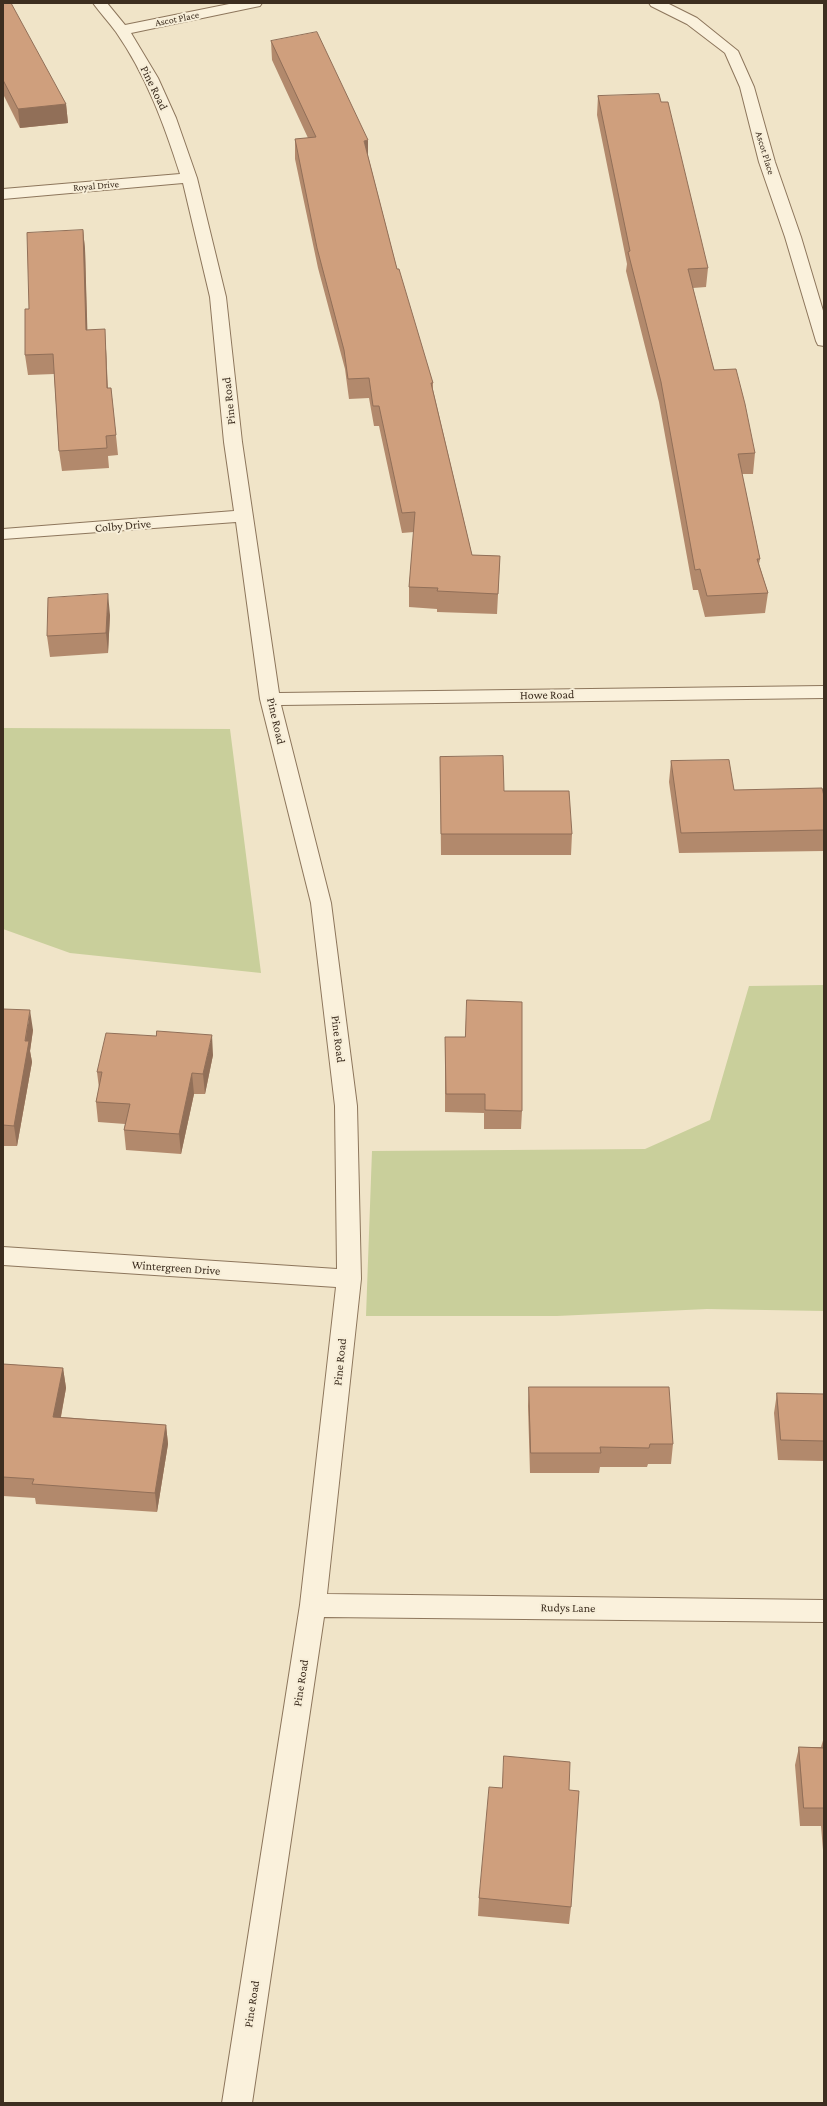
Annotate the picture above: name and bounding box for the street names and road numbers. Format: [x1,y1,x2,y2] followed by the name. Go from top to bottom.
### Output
[154,9,200,29] street label: Ascot Place
[137,64,171,112] street label: Pine Road
[753,130,777,176] street label: Ascot Place
[73,178,119,194] street label: Royal Drive
[219,377,239,425] street label: Pine Road
[94,516,152,536] street label: Colby Drive
[520,687,574,703] street label: Howe Road
[264,696,288,746] street label: Pine Road
[328,1015,348,1063] street label: Pine Road
[131,1258,221,1278] street label: Wintergreen Drive
[330,1338,350,1386] street label: Pine Road
[540,1600,596,1616] street label: Rudys Lane
[290,1658,312,1708] street label: Pine Road
[241,1979,263,2029] street label: Pine Road

